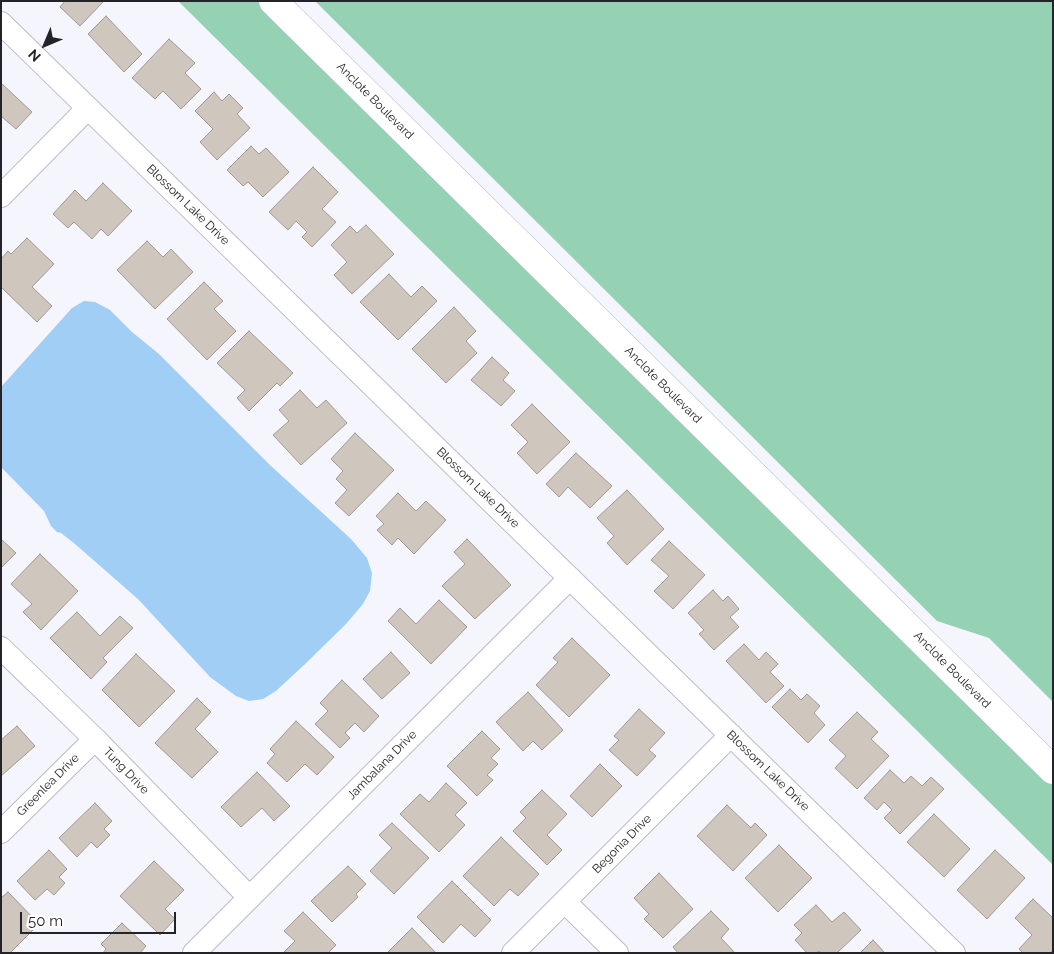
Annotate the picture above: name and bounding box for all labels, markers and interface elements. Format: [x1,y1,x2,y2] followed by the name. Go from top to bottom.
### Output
[20,20,70,70] north arrow
[25,46,44,65] text: N
[334,60,416,142] street label: Anclote Boulevard
[144,162,232,248] street label: Blossom Lake Drive
[622,344,704,426] street label: Anclote Boulevard
[434,445,522,531] street label: Blossom Lake Drive
[911,629,993,711] street label: Anclote Boulevard
[344,727,420,803] street label: Jambalana Drive
[724,728,812,814] street label: Blossom Lake Drive
[100,745,152,797] street label: Tung Drive
[14,751,82,819] street label: Greenlea Drive
[590,812,654,876] street label: Begonia Drive
[22,902,179,934] scale bar
[28,912,63,930] text: 50 m

